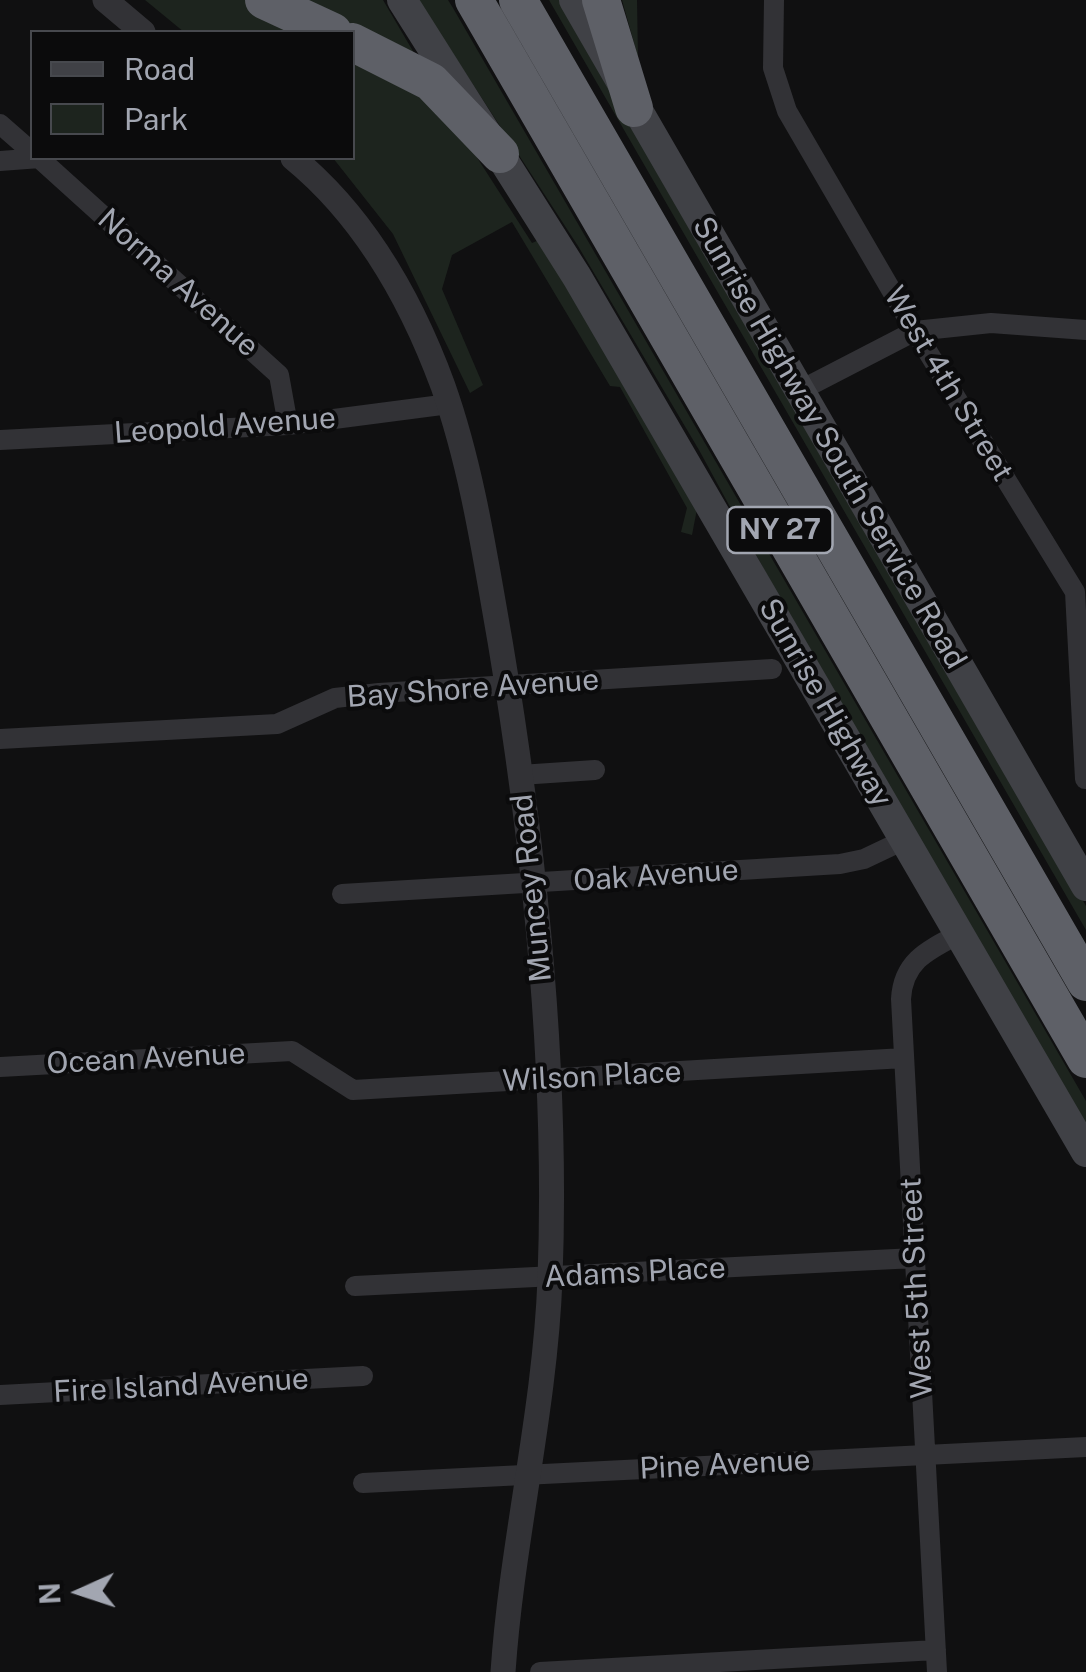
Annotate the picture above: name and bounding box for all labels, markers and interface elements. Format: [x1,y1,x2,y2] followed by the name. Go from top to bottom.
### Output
[30,30,355,160] legend
[124,51,195,87] text: Road
[124,101,188,137] text: Park
[90,201,266,365] street label: Norma Avenue
[684,211,974,675] street label: Sunrise Highway South Service Road
[876,280,1020,488] street label: West 4th Street
[113,400,337,452] street label: Leopold Avenue
[728,507,832,553] road number: NY 27
[751,592,899,814] street label: Sunrise Highway
[346,662,600,716] street label: Bay Shore Avenue
[504,792,560,984] street label: Muncey Road
[572,852,740,900] street label: Oak Avenue
[46,1036,246,1082] street label: Ocean Avenue
[501,1054,683,1100] street label: Wilson Place
[893,1177,941,1399] street label: West 5th Street
[543,1250,727,1296] street label: Adams Place
[52,1361,310,1411] street label: Fire Island Avenue
[639,1443,811,1487] street label: Pine Avenue
[30,1542,130,1642] north arrow
[32,1582,67,1605] text: N

